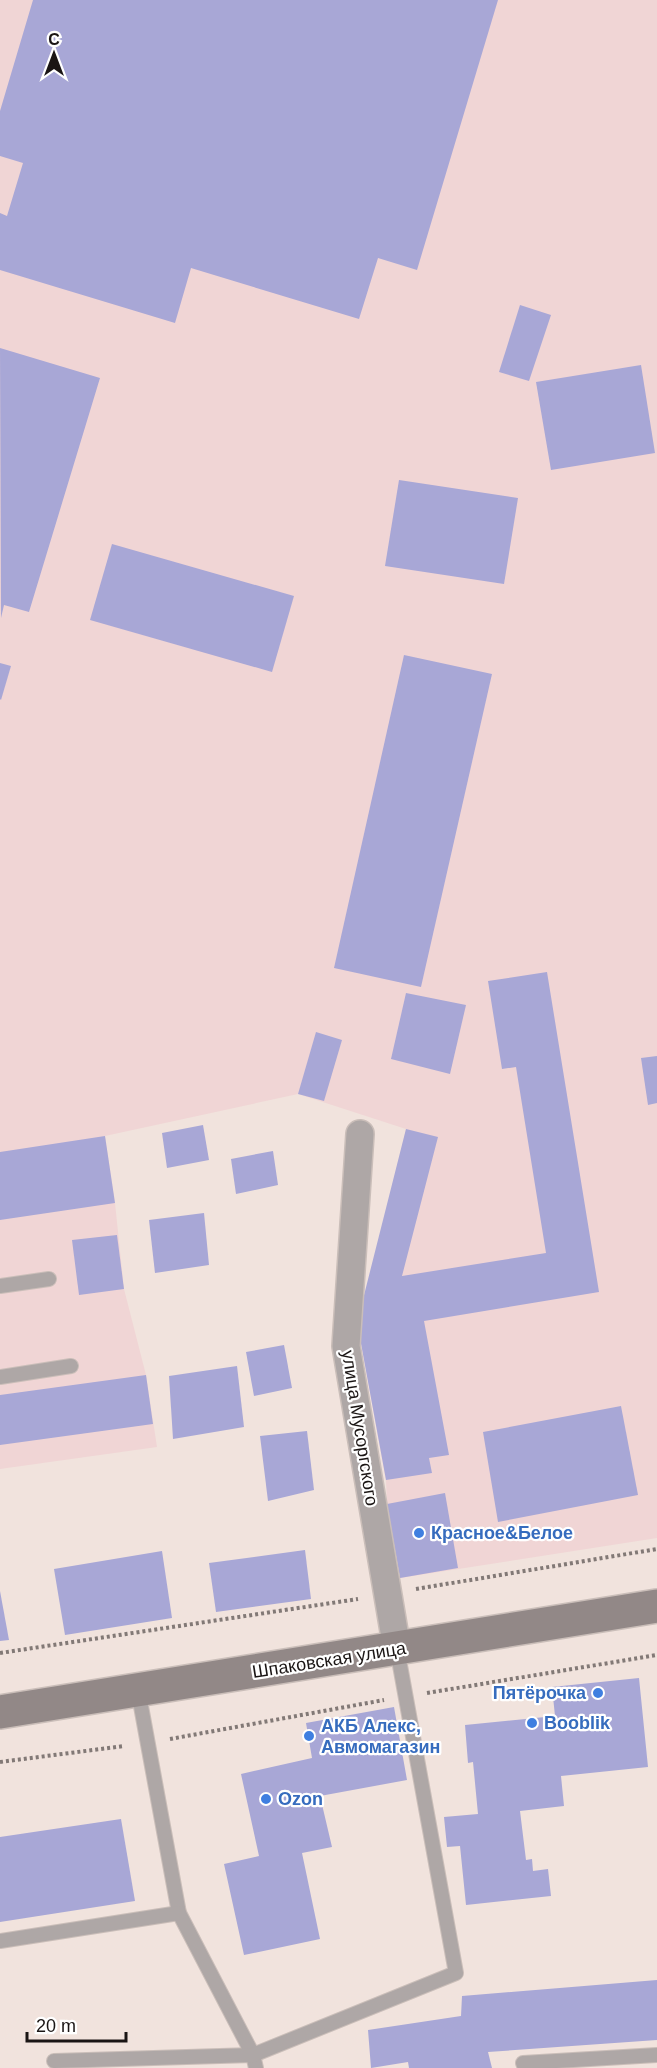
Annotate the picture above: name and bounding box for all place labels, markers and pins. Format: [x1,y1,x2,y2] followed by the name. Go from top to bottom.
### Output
[431,1523,573,1543] place label: Красное&Белое
[412,1526,426,1540] marker: Красное&Белое
[493,1683,587,1703] place label: Пятёрочка
[591,1686,605,1700] marker: Пятёрочка
[544,1713,611,1733] place label: Booblik
[321,1716,440,1757] place label: АКБ Алекс, Авмомагазин
[525,1716,539,1730] marker: Booblik
[302,1729,316,1743] marker: АКБ Алекс, Авмомагазин
[278,1789,323,1809] place label: Ozon
[259,1792,273,1806] marker: Ozon

